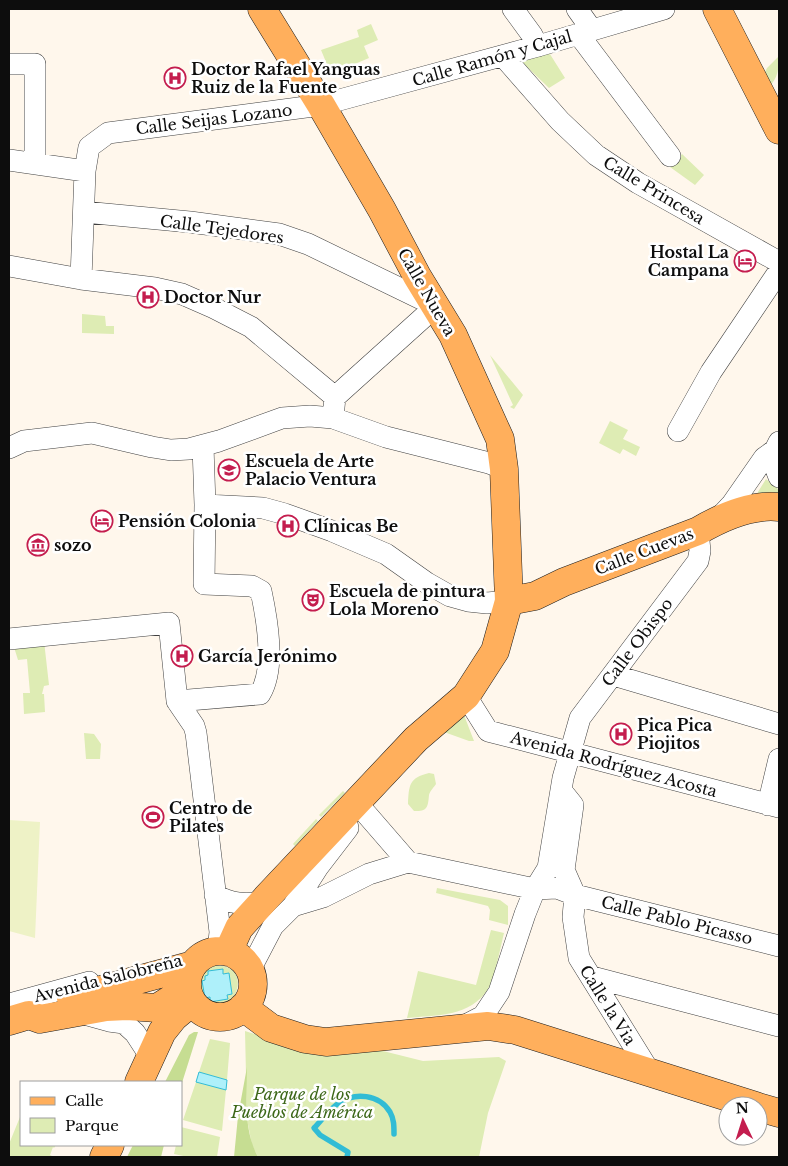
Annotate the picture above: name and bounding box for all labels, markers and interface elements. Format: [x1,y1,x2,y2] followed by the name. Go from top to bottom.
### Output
[410,26,574,90] street label: Calle Ramón y Cajal
[191,59,380,97] place label: Doctor Rafael Yanguas Ruiz de la Fuente
[163,66,187,90] hospital icon: Doctor Rafael Yanguas Ruiz de la Fuente
[135,99,293,139] street label: Calle Seijas Lozano
[600,152,708,228] street label: Calle Princesa
[159,210,285,248] street label: Calle Tejedores
[648,242,729,280] place label: Hostal La Campana
[394,245,460,340] street label: Calle Nueva
[733,249,757,273] hotel icon: Hostal La Campana
[136,285,160,309] hospital icon: Doctor Nur
[164,287,261,307] place label: Doctor Nur
[245,451,376,489] place label: Escuela de Arte Palacio Ventura
[217,458,241,482] school or university icon: Escuela de Arte Palacio Ventura
[90,509,114,533] hotel icon: Pensión Colonia
[118,511,256,531] place label: Pensión Colonia
[276,514,300,538] hospital icon: Clínicas Be
[304,516,398,536] place label: Clínicas Be
[592,523,696,579] street label: Calle Cuevas
[26,533,50,557] museum icon: sozo
[54,535,92,555] place label: sozo
[329,581,485,619] place label: Escuela de pintura Lola Moreno
[301,588,325,612] theatre icon: Escuela de pintura Lola Moreno
[597,594,677,690] street label: Calle Obispo
[170,644,194,668] hospital icon: García Jerónimo
[198,646,337,666] place label: García Jerónimo
[637,715,712,753] place label: Pica Pica Piojitos
[609,722,633,746] hospital icon: Pica Pica Piojitos
[508,727,720,801] street label: Avenida Rodríguez Acosta
[169,798,252,836] place label: Centro de Pilates
[141,805,165,829] sports icon: Centro de Pilates
[599,892,755,948] street label: Calle Pablo Picasso
[31,950,184,1006] street label: Avenida Salobreña
[576,961,641,1049] street label: Calle la Via
[20,1081,182,1146] legend
[230,1084,373,1122] park label: Parque de los Pueblos de América
[65,1091,104,1110] text: Calle
[718,1096,768,1146] north arrow
[735,1099,749,1117] text: N
[65,1116,119,1135] text: Parque

